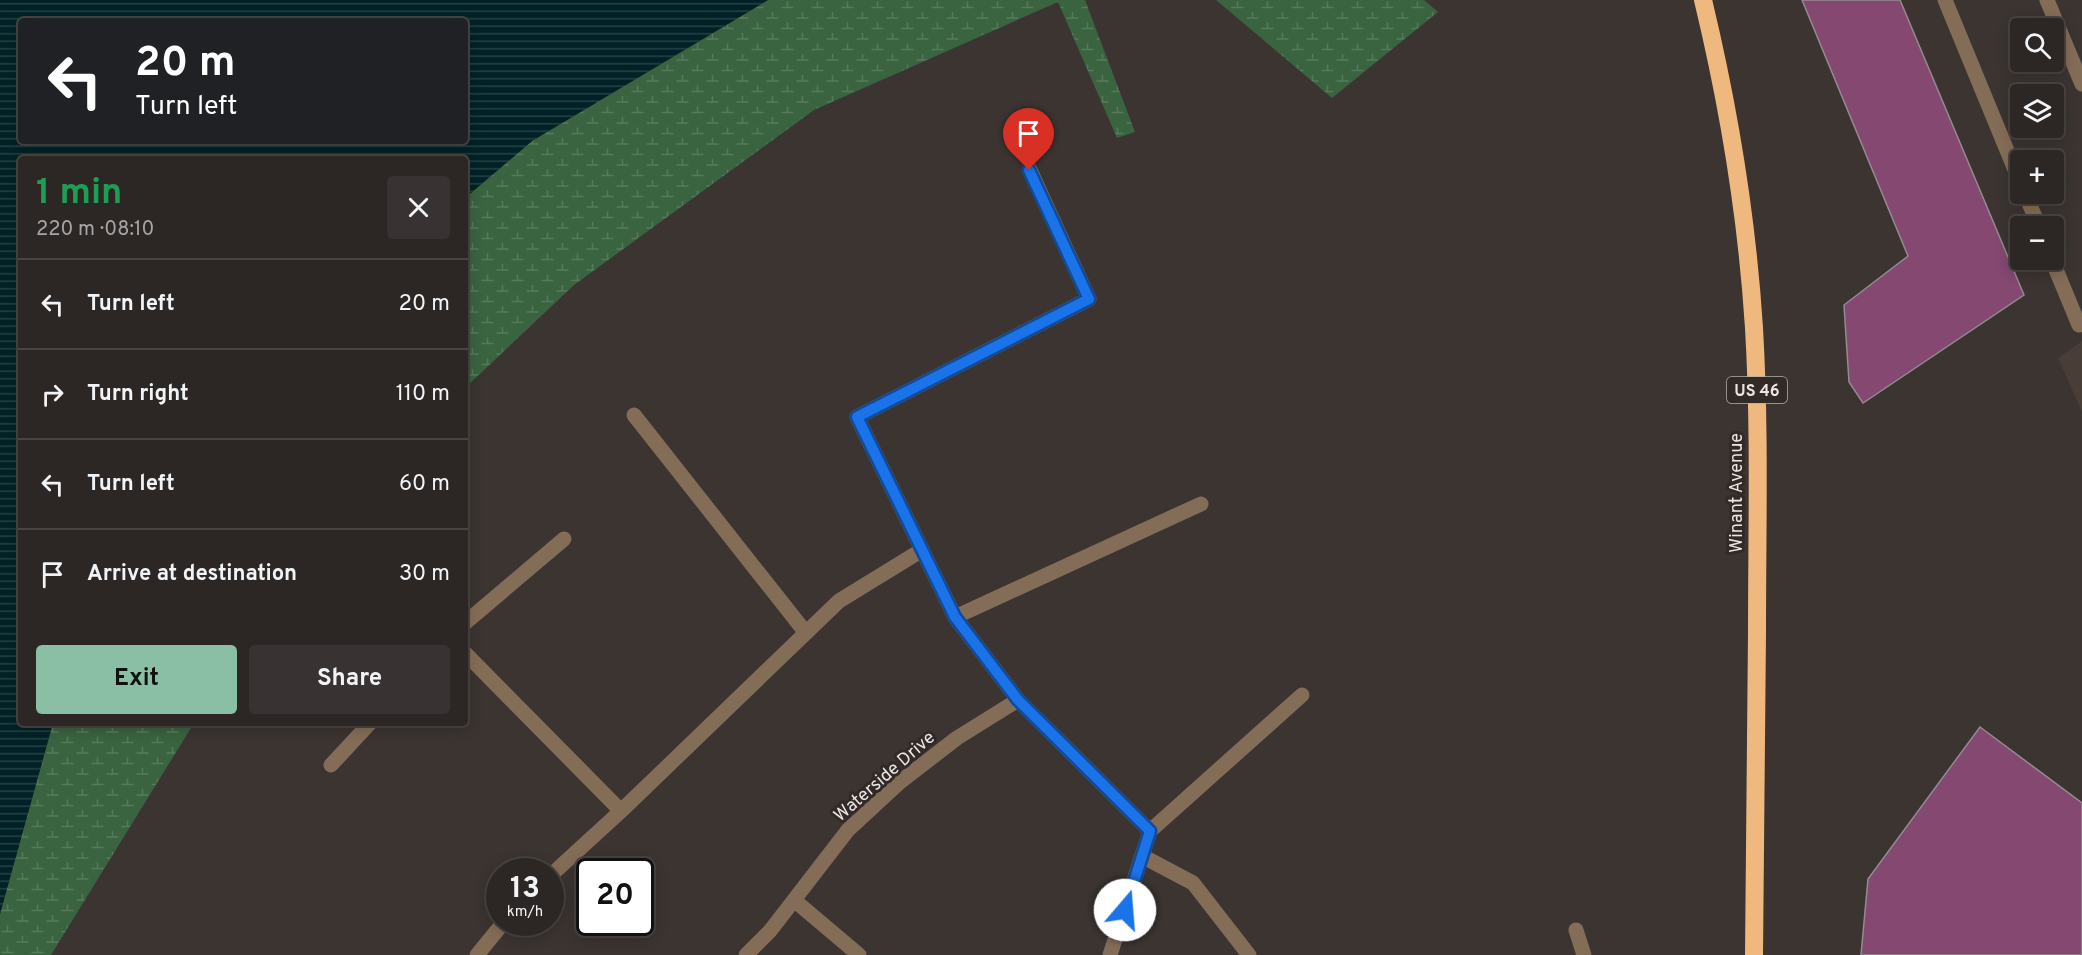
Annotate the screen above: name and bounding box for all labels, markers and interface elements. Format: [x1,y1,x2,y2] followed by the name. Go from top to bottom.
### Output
[2010,18,2064,270] map controls
[2010,18,2064,72] button: search
[135,38,236,91] text: 20 m
[36,42,114,120] icon: left
[2010,84,2064,138] button: layers
[135,90,237,124] text: Turn left
[1003,108,1054,170] pin
[1012,117,1045,150] icon: arrive
[2010,150,2064,204] button: +
[36,171,122,217] text: 1 min
[387,176,450,239] button: close
[2010,216,2064,270] button: −
[36,217,154,243] text: 220 m · 08:10
[36,288,69,321] icon: left
[87,291,175,318] text: Turn left
[399,291,450,318] text: 20 m
[1727,377,1787,403] road number: US 46
[36,378,69,411] icon: right
[87,381,189,408] text: Turn right
[396,381,450,408] text: 110 m
[1726,433,1749,553] street label: Winant Avenue
[36,468,69,501] icon: left
[87,471,175,498] text: Turn left
[399,471,450,498] text: 60 m
[36,558,69,591] icon: arrive
[87,561,297,588] text: Arrive at destination
[399,561,450,588] text: 30 m
[36,645,237,714] button: Exit
[249,645,450,714] button: Share
[830,727,940,827] street label: Waterside Drive
[576,858,654,936] speed limit sign: 20
[510,871,540,908] text: 13
[1093,878,1157,942] position arrow
[507,903,543,922] text: km/h

